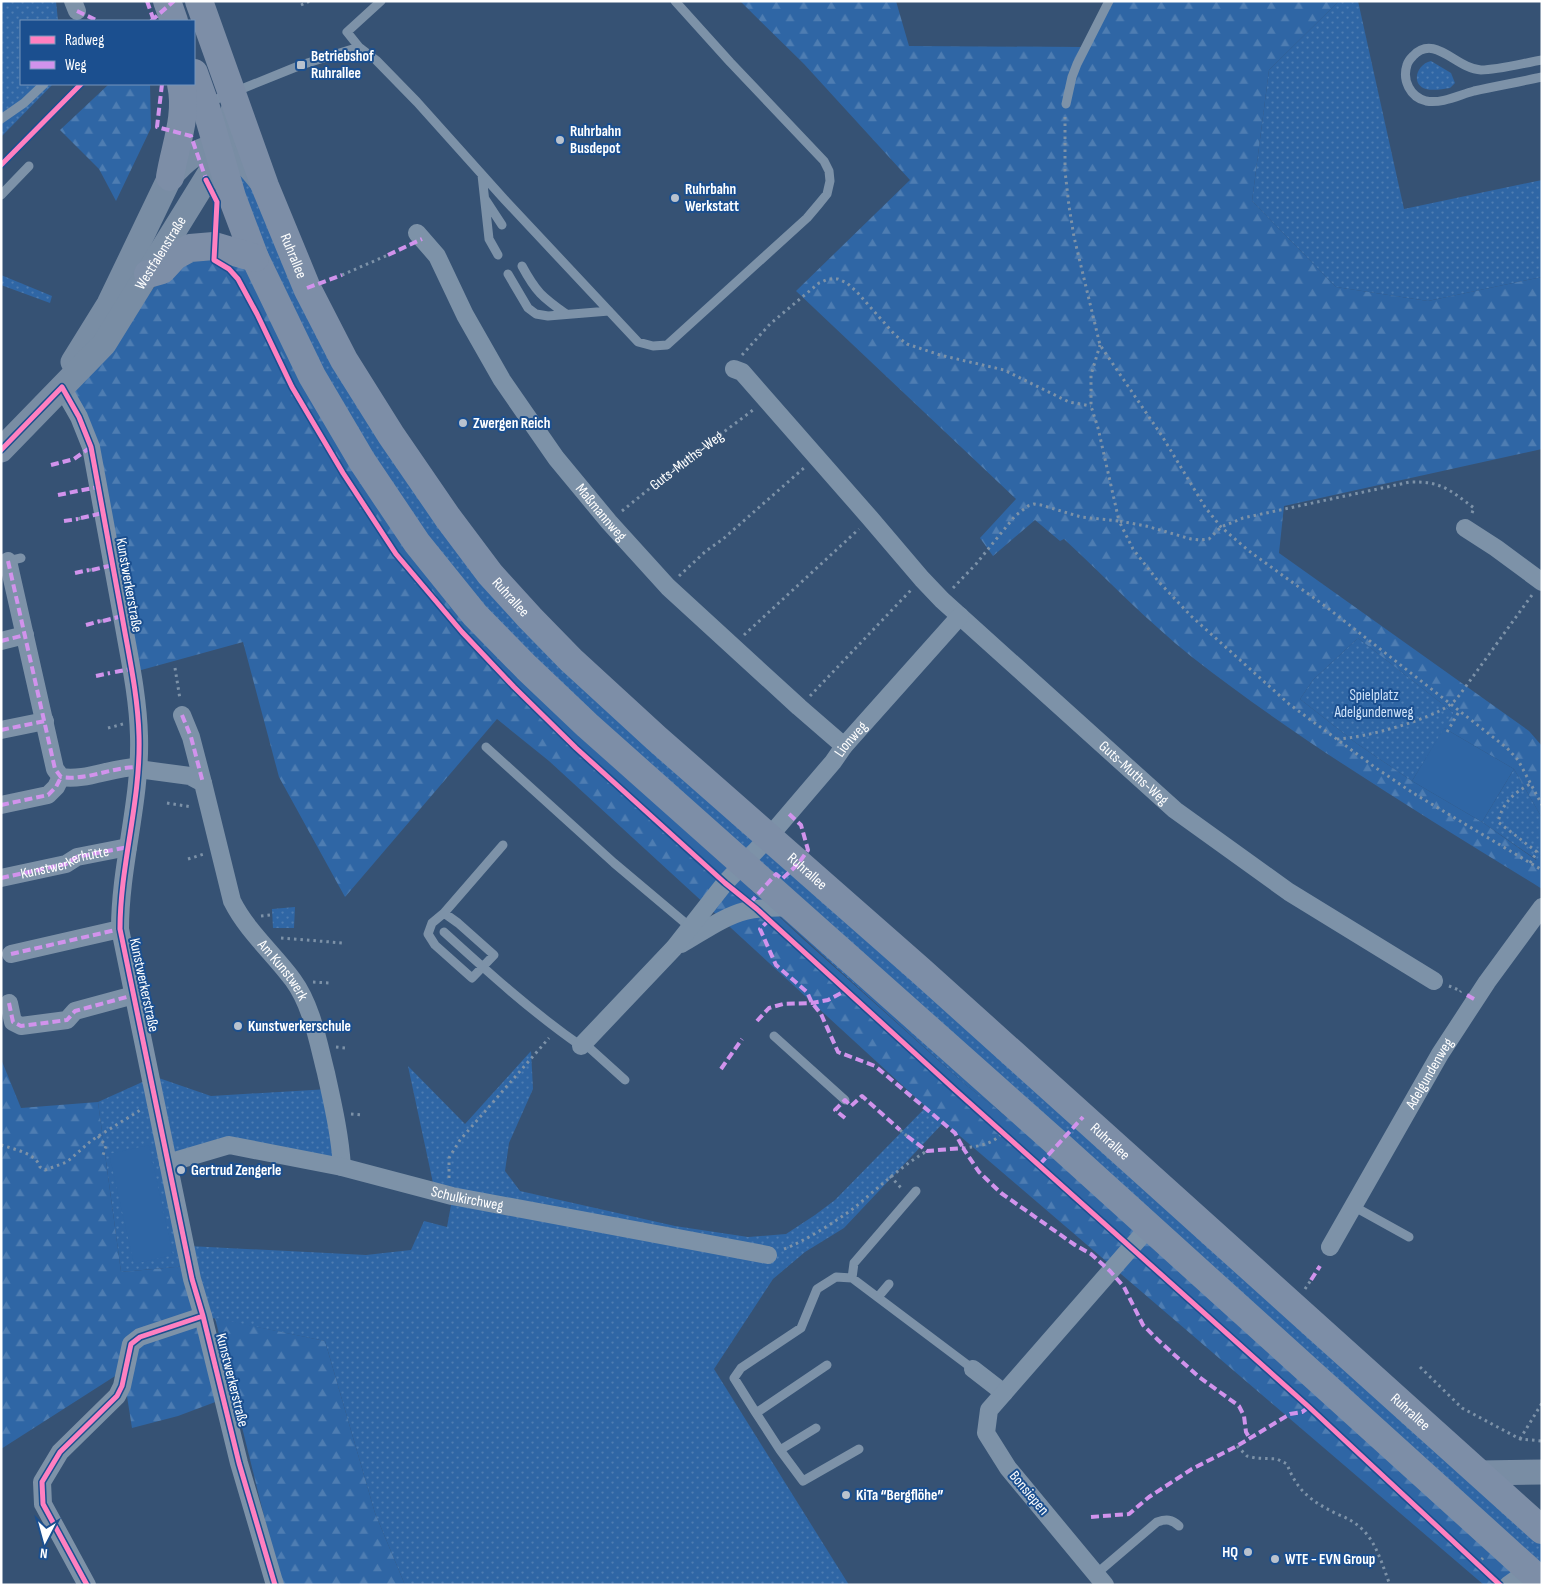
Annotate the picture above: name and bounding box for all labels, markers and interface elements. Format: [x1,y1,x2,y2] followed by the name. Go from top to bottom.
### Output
[20,20,195,85] legend
[65,31,104,50] text: Radweg
[311,47,374,83] place label: Betriebshof Ruhrallee
[65,56,87,75] text: Weg
[295,59,307,71] marker: Betriebshof Ruhrallee
[570,122,621,158] place label: Ruhrbahn Busdepot
[554,134,566,146] marker: Ruhrbahn Busdepot
[685,180,739,216] place label: Ruhrbahn Werkstatt
[669,192,681,204] marker: Ruhrbahn Werkstatt
[130,213,190,293] street label: Westfalenstraße
[276,230,312,281] street label: Ruhrallee
[473,414,550,433] place label: Zwergen Reich
[457,417,469,429] marker: Zwergen Reich
[646,426,727,494] street label: Guts-Muths-Weg
[571,479,631,545] street label: Maßmannweg
[111,536,147,634] street label: Kunstwerkerstraße
[488,573,534,621] street label: Ruhrallee
[1333,686,1414,722] park label: Spielplatz Adelgundenweg
[830,717,871,761] street label: Lionweg
[1095,736,1173,809] street label: Guts-Muths-Weg
[19,841,111,883] street label: Kunstwerkerhütte
[783,848,831,894] street label: Ruhrallee
[253,935,313,1004] street label: Am Kunstwerk
[125,936,163,1034] street label: Kunstwerkerstraße
[248,1017,351,1036] place label: Kunstwerkerschule
[232,1020,244,1032] marker: Kunstwerkerschule
[1401,1034,1457,1113] street label: Adelgundenweg
[1086,1119,1134,1164] street label: Ruhrallee
[191,1161,281,1180] place label: Gertrud Zengerle
[175,1164,187,1176] marker: Gertrud Zengerle
[429,1181,505,1215] street label: Schulkirchweg
[211,1331,253,1429] street label: Kunstwerkerstraße
[1387,1389,1434,1435] street label: Ruhrallee
[1005,1467,1053,1519] street label: Bonsiepen
[856,1486,944,1505] place label: KiTa “Bergflöhe”
[840,1489,852,1501] marker: KiTa “Bergflöhe”
[20,1516,70,1566] north arrow
[1222,1543,1238,1562] place label: HQ
[39,1545,48,1562] text: N
[1242,1546,1254,1558] marker: HQ
[1285,1550,1375,1569] place label: WTE - EVN Group
[1269,1553,1281,1565] marker: WTE - EVN Group

